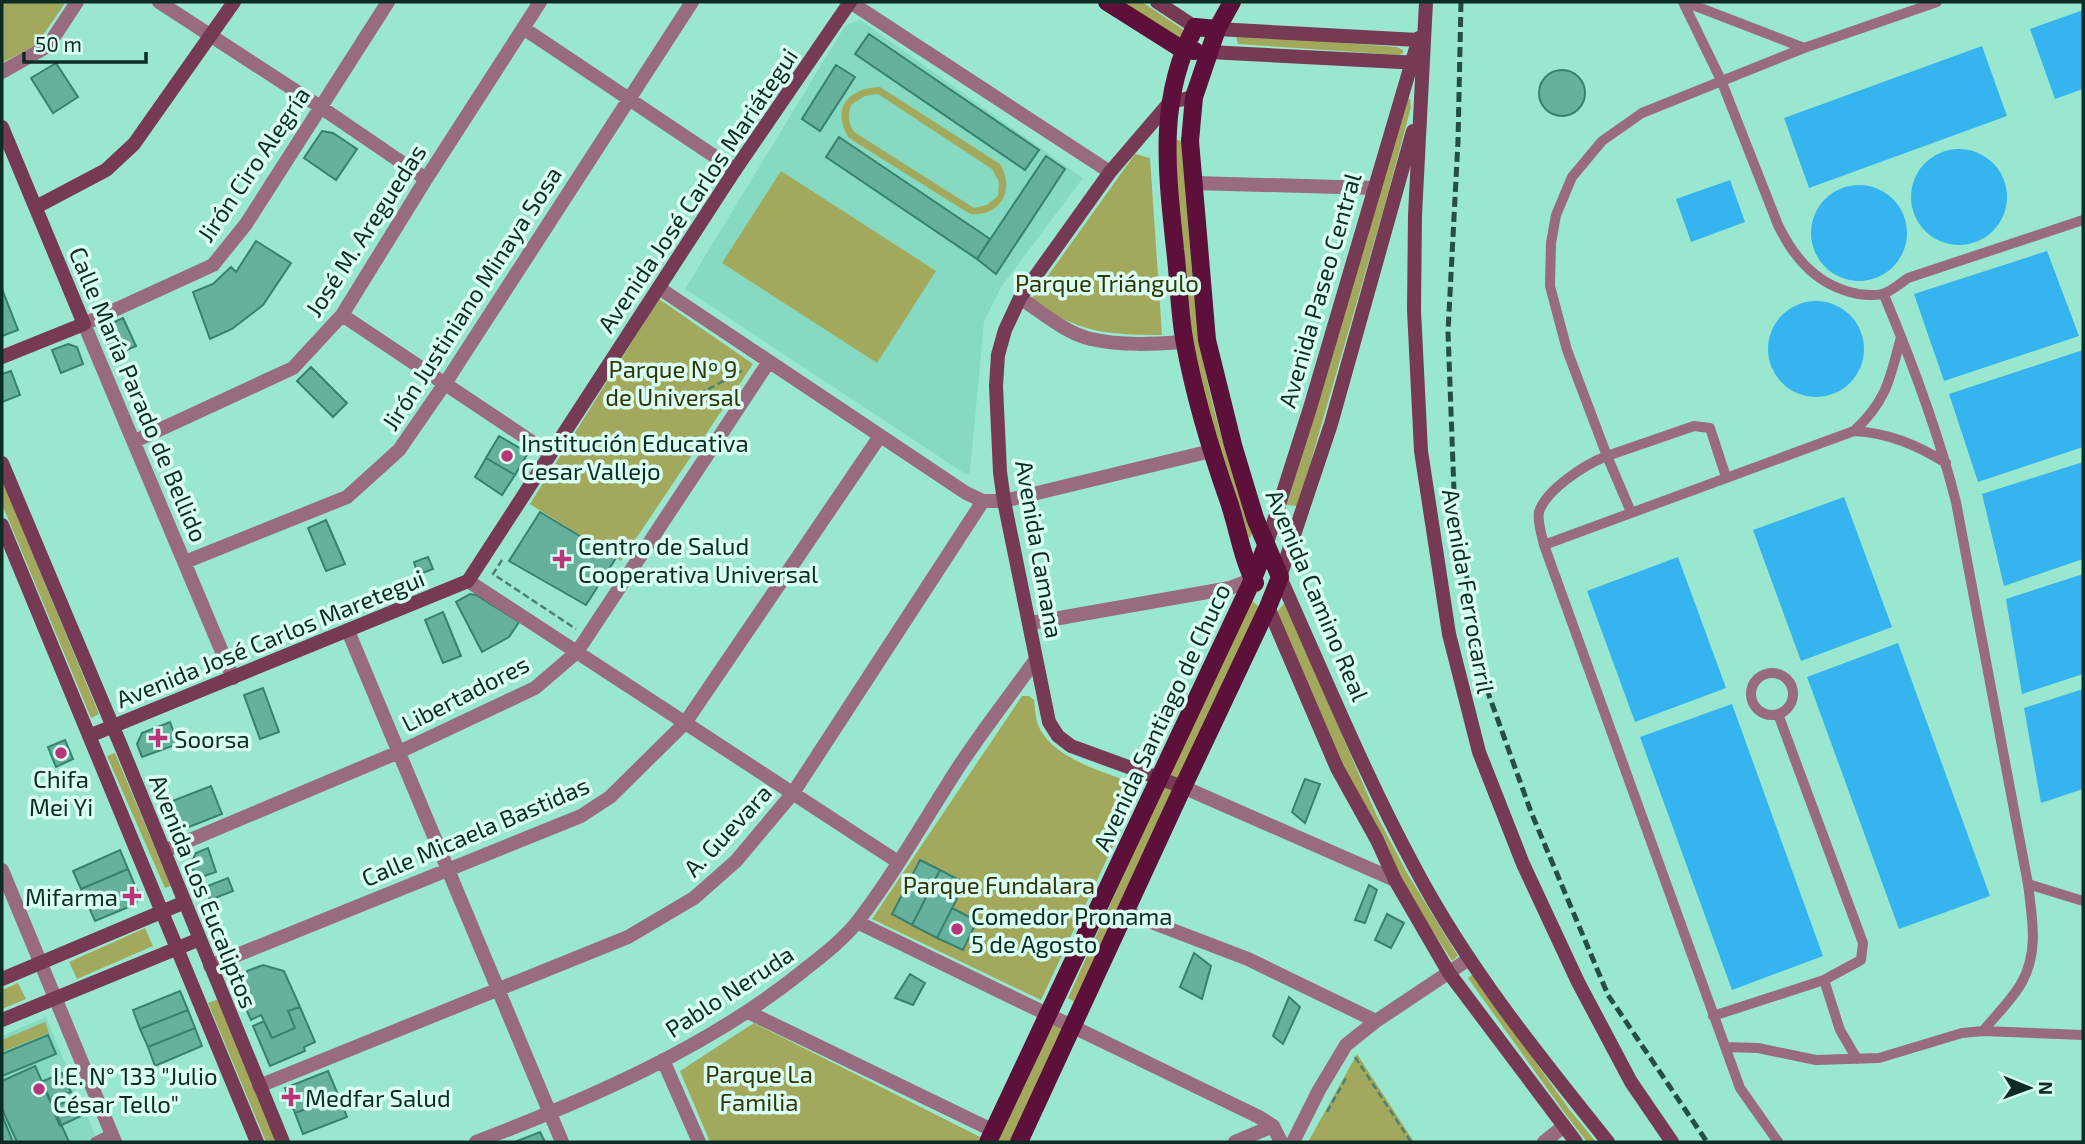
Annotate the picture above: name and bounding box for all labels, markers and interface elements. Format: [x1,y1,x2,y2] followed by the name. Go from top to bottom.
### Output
[24,21,147,65] scale bar
[35,31,82,56] text: 50 m
[591,42,803,338] street label: Avenida José Carlos Mariátegui
[190,81,316,247] street label: Jirón Ciro Alegría
[298,138,432,322] street label: José M. Areguedas
[375,161,567,435] street label: Jirón Justiniano Minaya Sosa
[1272,169,1366,411] street label: Avenida Paseo Central
[64,242,214,546] street label: Calle María Parado de Bellido
[1015,268,1199,297] park label: Parque Triángulo
[605,354,741,411] park label: Parque Nº 9 de Universal
[521,428,749,485] place label: Institución Educativa Cesar Vallejo
[499,448,515,464] marker: Institución Educativa Cesar Vallejo
[1010,458,1070,640] street label: Avenida Camana
[1260,485,1376,705] street label: Avenida Camino Real
[1437,486,1501,696] street label: Avenida Ferrocarril
[578,531,818,588] place label: Centro de Salud Cooperativa Universal
[552,549,572,569] marker: Centro de Salud Cooperativa Universal
[112,563,428,713] street label: Avenida José Carlos Maretegui
[1086,579,1236,855] street label: Avenida Santiago de Chuco
[397,649,533,737] street label: Libertadores
[174,724,250,753] place label: Soorsa
[148,728,168,748] marker: Soorsa
[53,745,69,761] marker: Chifa Mei Yi
[29,764,93,821] place label: Chifa Mei Yi
[144,770,264,1012] street label: Avenida Los Eucaliptos
[357,770,593,892] street label: Calle Micaela Bastidas
[677,778,777,882] street label: A. Guevara
[903,870,1095,899] park label: Parque Fundalara
[25,882,118,911] place label: Mifarma
[124,888,140,904] marker: Mifarma
[971,901,1173,958] place label: Comedor Pronama 5 de Agosto
[949,921,965,937] marker: Comedor Pronama 5 de Agosto
[659,939,799,1043] street label: Pablo Neruda
[1994,1053,2064,1123] north arrow
[705,1059,813,1116] park label: Parque La Familia
[53,1061,218,1118] place label: I.E. N° 133 "Julio César Tello"
[31,1081,47,1097] marker: I.E. N° 133 "Julio César Tello"
[2035,1081,2058,1095] text: N
[305,1083,451,1112] place label: Medfar Salud
[283,1089,299,1105] marker: Medfar Salud

